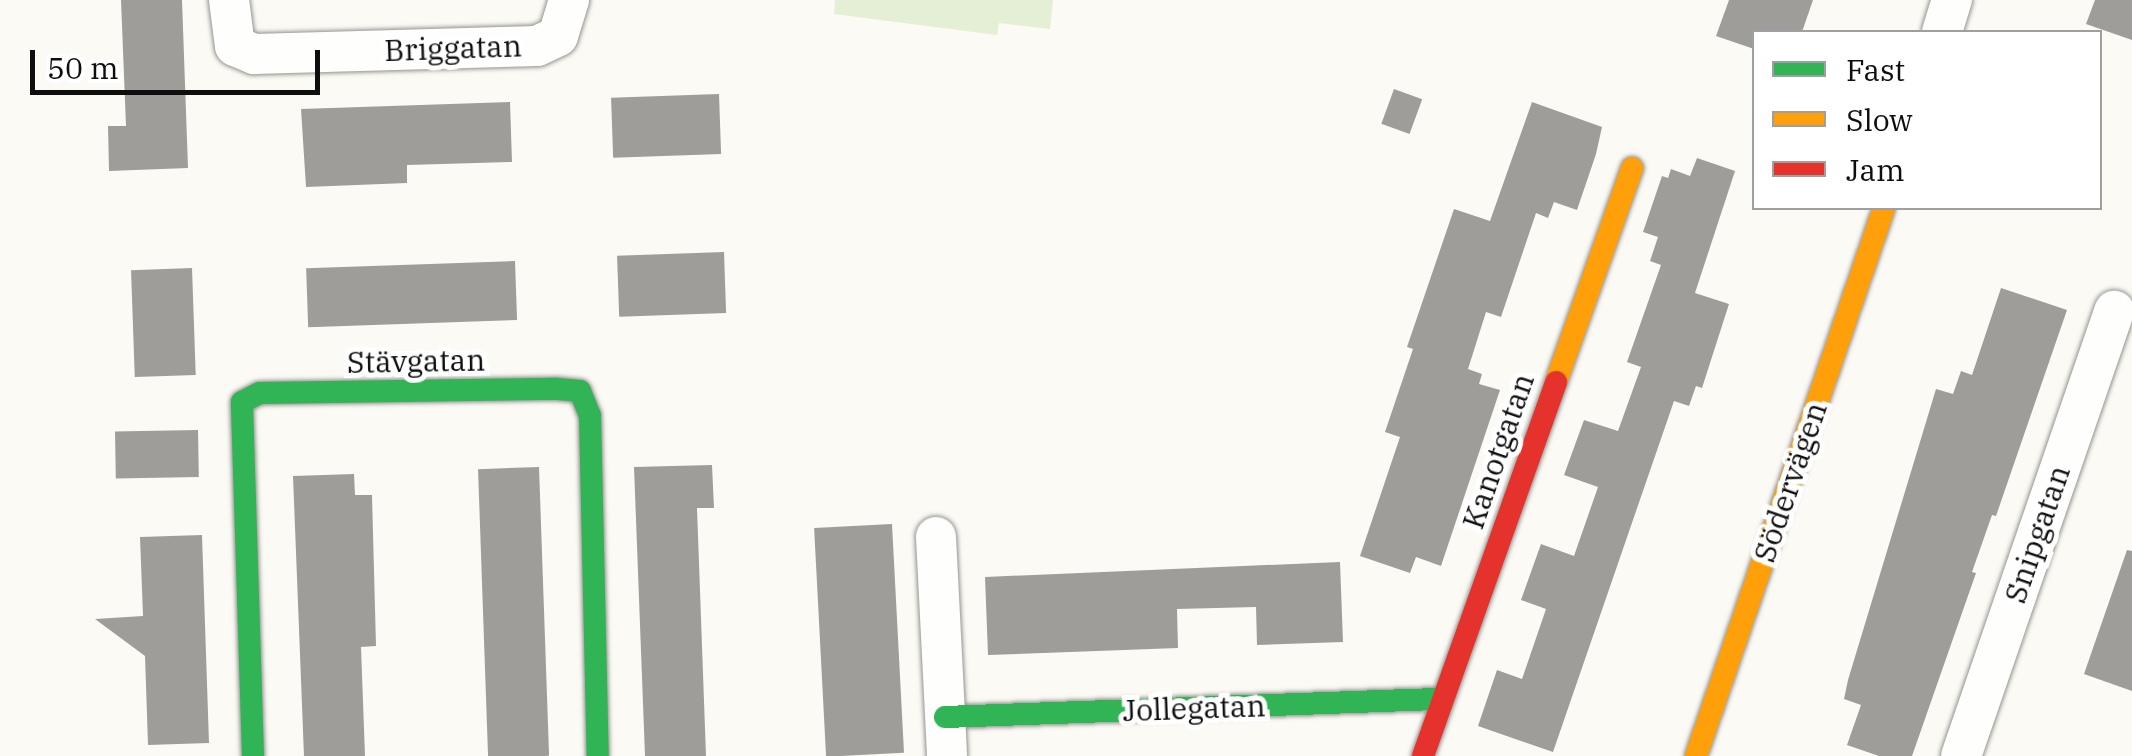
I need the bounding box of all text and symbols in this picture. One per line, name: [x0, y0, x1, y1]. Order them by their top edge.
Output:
street label: Briggatan: [384, 28, 522, 68]
scale bar: [35, 30, 325, 92]
legend: [1752, 30, 2102, 210]
text: 50 m: [47, 48, 119, 87]
text: Fast: [1846, 50, 1905, 89]
text: Slow: [1846, 100, 1913, 139]
text: Jam: [1846, 150, 1905, 189]
street label: Stävgatan: [347, 342, 485, 380]
street label: Kanotgatan: [1455, 369, 1541, 533]
street label: Södervägen: [1746, 397, 1834, 567]
street label: Snipgatan: [1997, 460, 2077, 608]
street label: Jollegatan: [1122, 688, 1266, 728]

